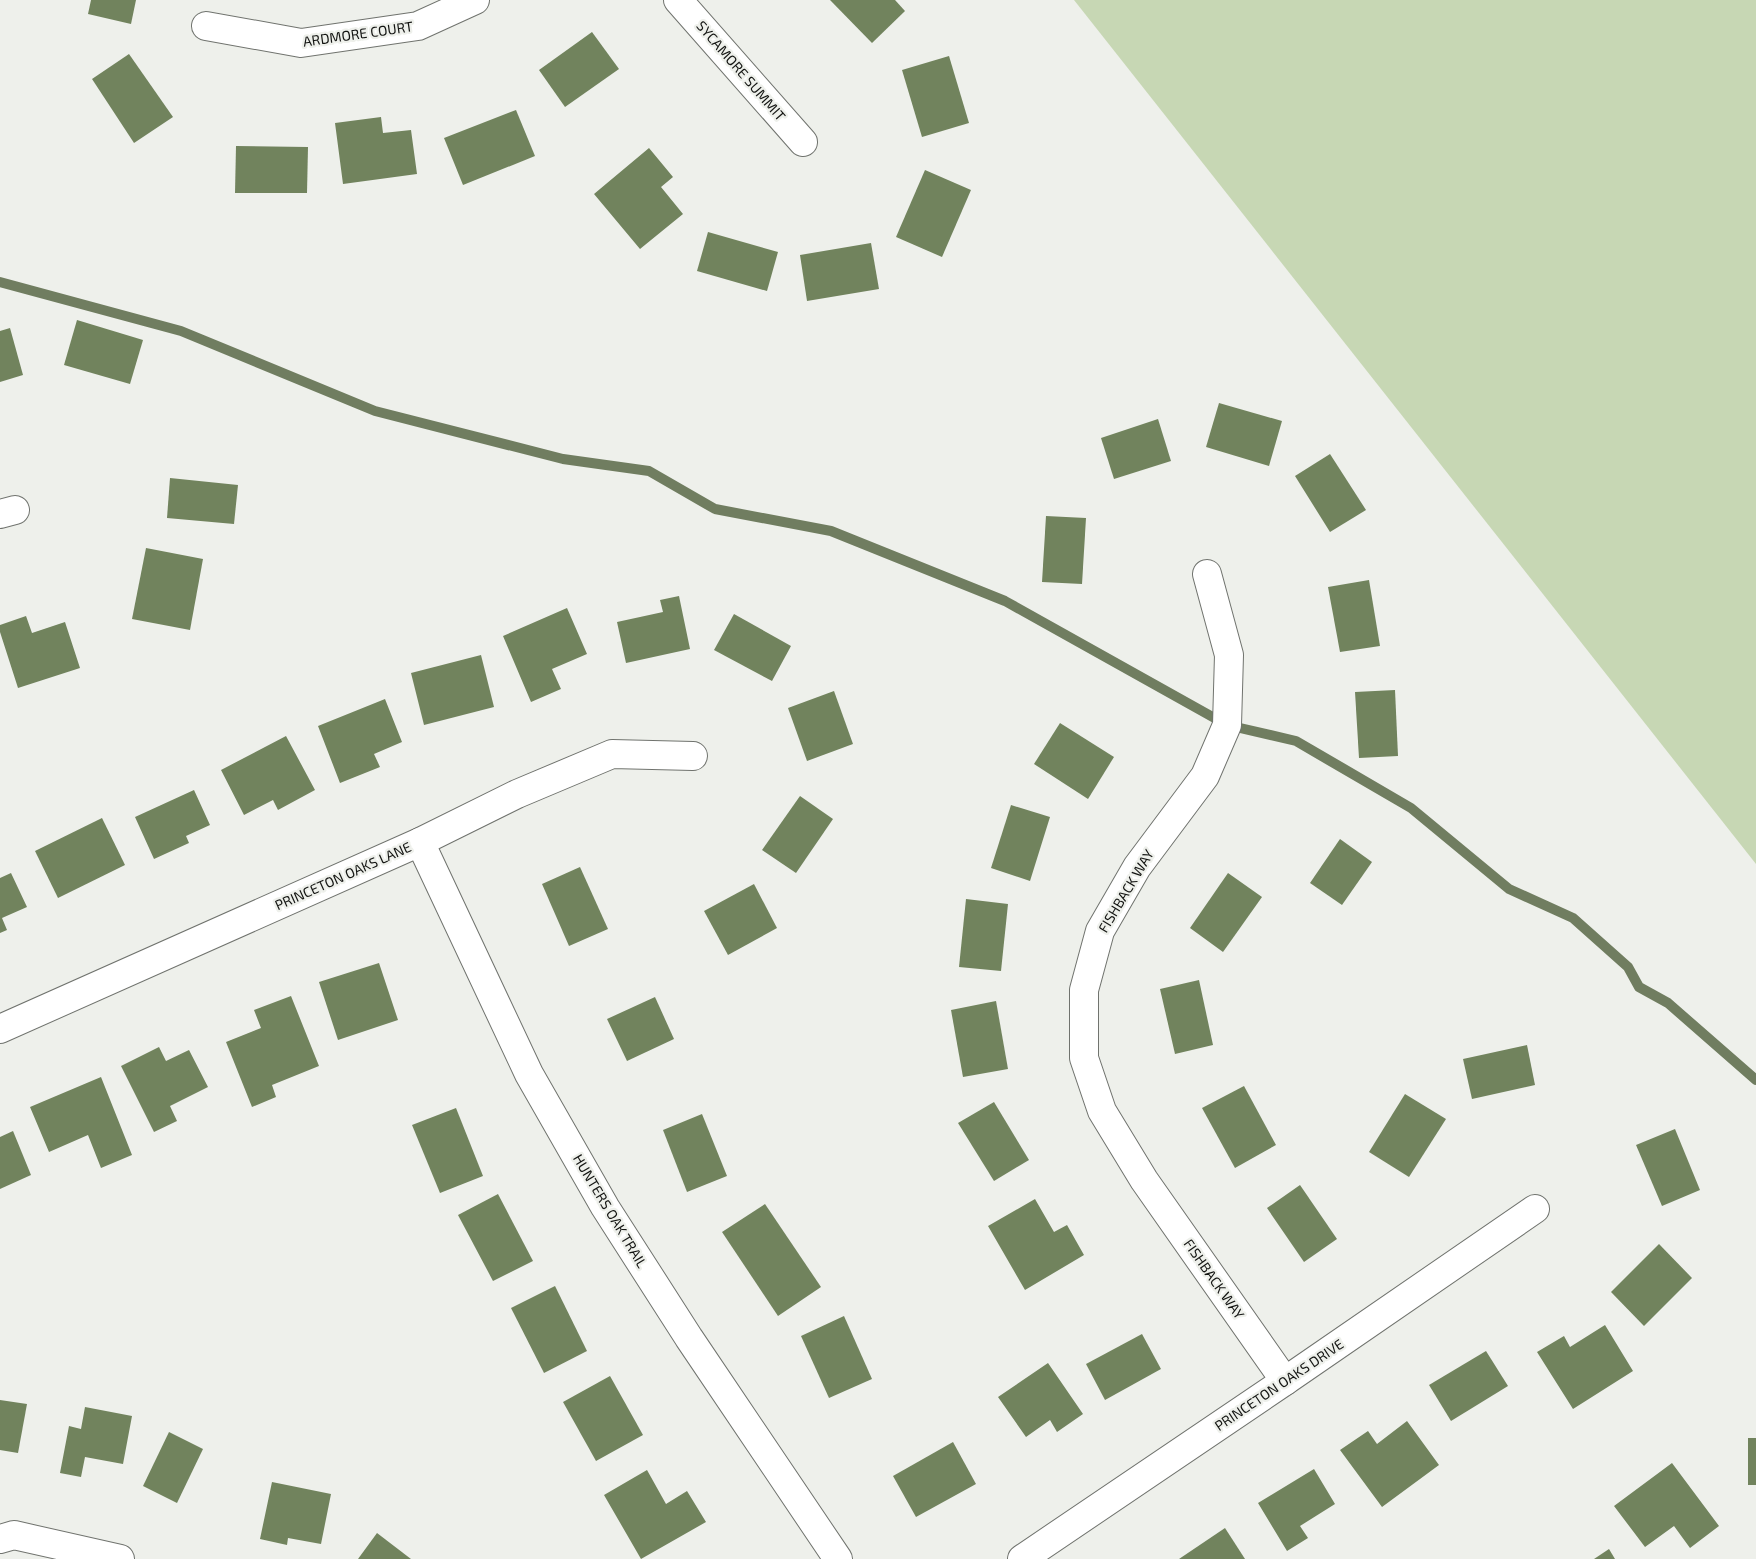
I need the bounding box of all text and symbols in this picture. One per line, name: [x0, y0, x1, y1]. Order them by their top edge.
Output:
street label: ARDMORE COURT: [302, 17, 414, 50]
street label: SYCAMORE SUMMIT: [693, 17, 789, 124]
street label: PRINCETON OAKS LANE: [272, 838, 414, 913]
street label: FISHBACK WAY: [1094, 846, 1157, 935]
street label: HUNTERS OAK TRAIL: [570, 1151, 651, 1271]
street label: FISHBACK WAY: [1181, 1235, 1248, 1322]
street label: PRINCETON OAKS DRIVE: [1211, 1335, 1347, 1434]

